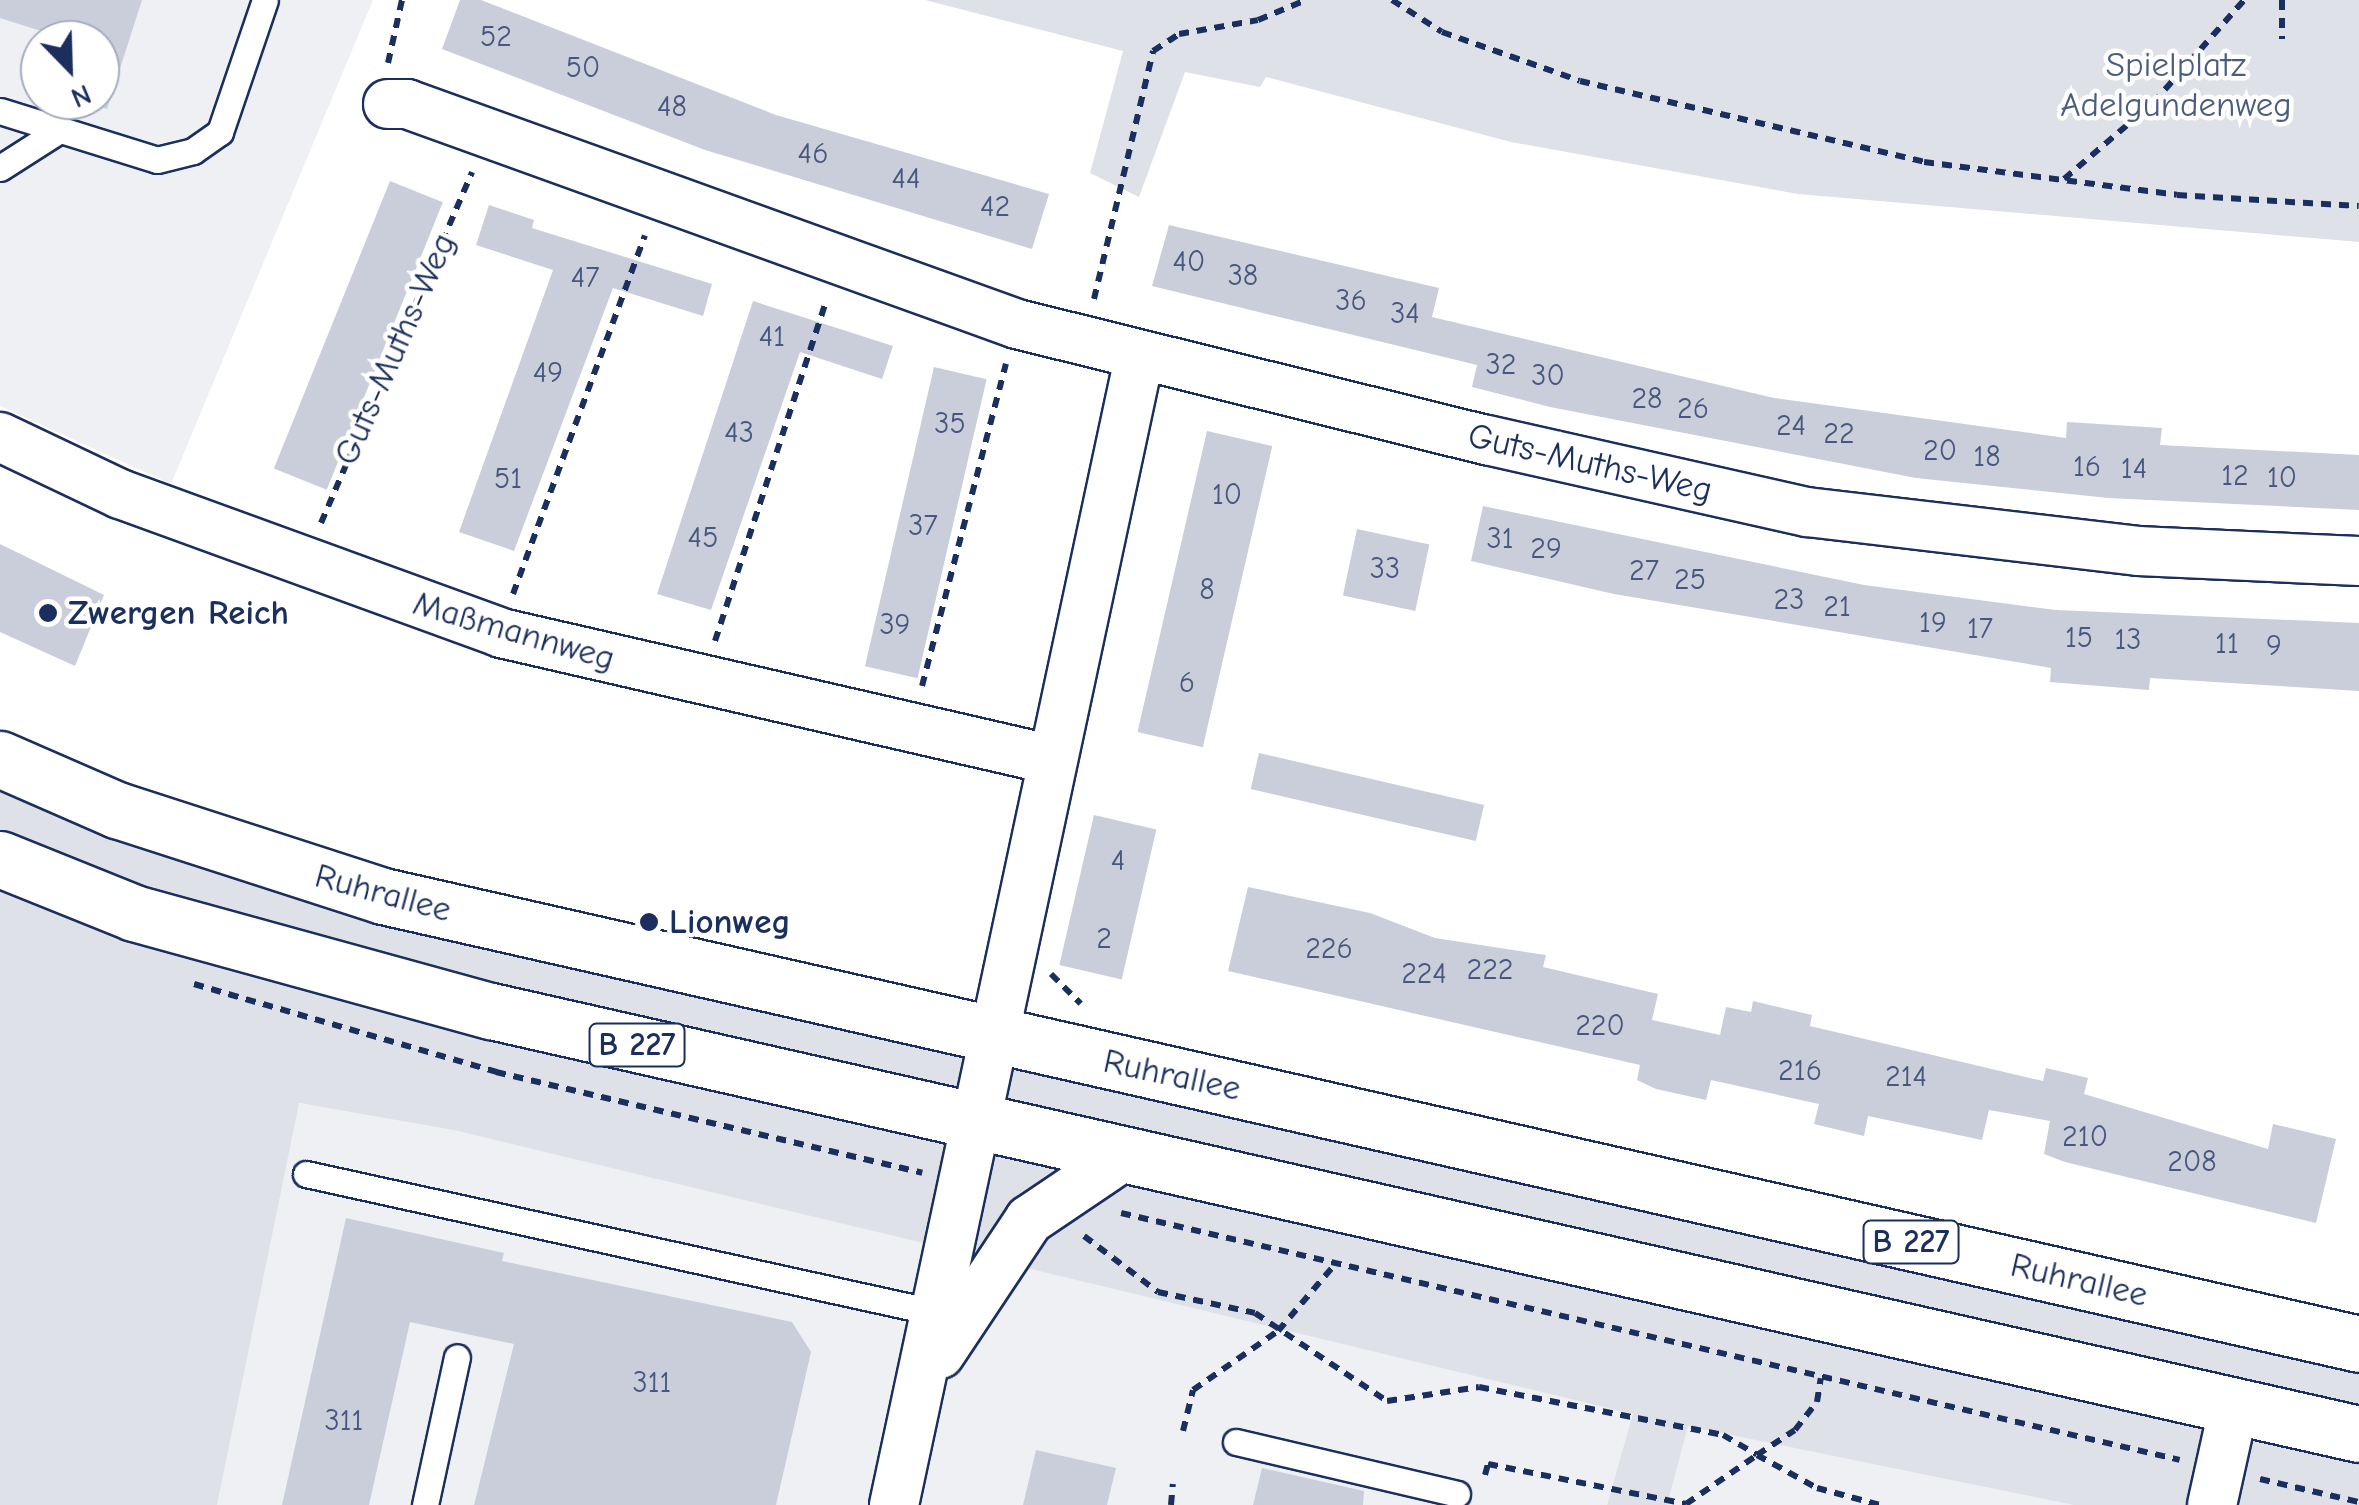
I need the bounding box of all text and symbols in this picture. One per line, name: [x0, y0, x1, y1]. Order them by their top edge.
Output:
house number: 52: [480, 19, 512, 55]
north arrow: [20, 20, 120, 120]
park label: Spielplatz Adelgundenweg: [2060, 44, 2292, 126]
house number: 50: [566, 50, 600, 86]
text: N: [66, 77, 96, 114]
house number: 48: [657, 89, 687, 125]
house number: 46: [798, 136, 828, 172]
house number: 44: [891, 161, 921, 197]
house number: 42: [980, 189, 1010, 225]
street label: Guts-Muths-Weg: [325, 227, 465, 471]
house number: 40: [1173, 244, 1205, 280]
house number: 38: [1228, 258, 1258, 294]
house number: 47: [571, 260, 599, 296]
house number: 36: [1335, 283, 1367, 319]
house number: 34: [1390, 296, 1420, 332]
house number: 41: [759, 319, 785, 355]
house number: 32: [1486, 347, 1516, 383]
house number: 49: [533, 355, 563, 391]
house number: 30: [1531, 358, 1565, 394]
house number: 28: [1631, 381, 1663, 417]
house number: 26: [1677, 391, 1709, 427]
house number: 35: [934, 406, 966, 442]
house number: 24: [1776, 408, 1806, 444]
house number: 43: [724, 415, 754, 451]
street label: Guts-Muths-Weg: [1464, 415, 1716, 511]
house number: 22: [1823, 416, 1855, 452]
house number: 20: [1923, 433, 1957, 469]
house number: 18: [1973, 439, 2001, 475]
house number: 16: [2073, 449, 2101, 485]
house number: 14: [2121, 451, 2147, 487]
house number: 12: [2221, 458, 2249, 494]
house number: 10: [2267, 460, 2297, 496]
house number: 51: [494, 461, 522, 497]
house number: 10: [1212, 477, 1242, 513]
house number: 37: [908, 508, 938, 544]
house number: 45: [688, 520, 718, 556]
house number: 31: [1486, 521, 1514, 557]
house number: 29: [1530, 531, 1562, 567]
house number: 33: [1370, 551, 1400, 587]
house number: 27: [1629, 553, 1659, 589]
house number: 25: [1674, 562, 1706, 598]
house number: 8: [1199, 572, 1215, 608]
street label: Maßmannweg: [408, 582, 620, 680]
house number: 23: [1774, 582, 1804, 618]
house number: 21: [1823, 589, 1851, 625]
place label: Zwergen Reich: [68, 592, 289, 634]
marker: Zwergen Reich: [37, 602, 59, 624]
house number: 19: [1919, 605, 1947, 641]
house number: 39: [879, 607, 911, 643]
house number: 17: [1967, 611, 1993, 647]
house number: 15: [2065, 620, 2093, 656]
house number: 13: [2114, 622, 2142, 658]
house number: 11: [2215, 626, 2239, 662]
house number: 9: [2266, 628, 2282, 664]
house number: 6: [1179, 665, 1195, 701]
house number: 4: [1111, 843, 1125, 879]
street label: Ruhrallee: [310, 855, 456, 931]
place label: Lionweg: [669, 901, 791, 943]
marker: Lionweg: [638, 911, 660, 933]
house number: 2: [1096, 921, 1112, 957]
house number: 226: [1305, 931, 1353, 967]
house number: 222: [1466, 952, 1514, 988]
house number: 224: [1401, 956, 1447, 992]
house number: 220: [1575, 1008, 1625, 1044]
road number: B 227: [587, 1018, 687, 1072]
street label: Ruhrallee: [1100, 1040, 1244, 1110]
house number: 216: [1778, 1053, 1822, 1089]
house number: 214: [1885, 1059, 1927, 1095]
house number: 210: [2062, 1119, 2108, 1155]
house number: 208: [2167, 1144, 2217, 1180]
road number: B 227: [1861, 1215, 1961, 1269]
street label: Ruhrallee: [2006, 1244, 2152, 1316]
house number: 311: [633, 1365, 671, 1401]
house number: 311: [325, 1403, 363, 1439]

